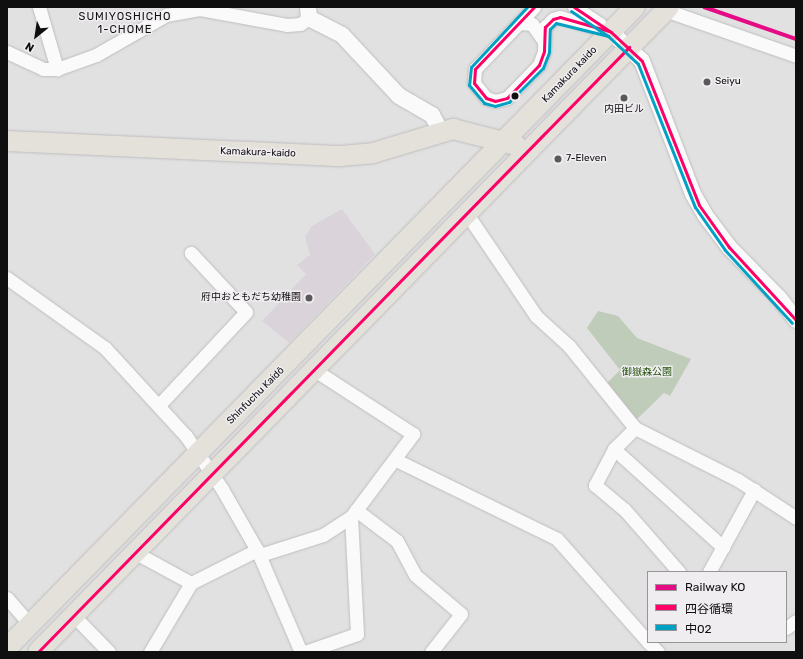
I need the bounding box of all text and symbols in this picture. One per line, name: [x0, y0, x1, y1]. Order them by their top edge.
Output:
district label: SUMIYOSHICHO 1-CHOME: [79, 11, 171, 37]
north arrow: [16, 16, 56, 56]
text: N: [23, 39, 36, 54]
street label: Kamakura kaido: [540, 44, 600, 106]
place label: Seiyu: [715, 76, 741, 88]
marker: Seiyu: [702, 77, 712, 87]
unlabelled marker: [510, 91, 520, 101]
marker: 内田ビル: [619, 93, 629, 103]
place label: 内田ビル: [604, 104, 644, 116]
street label: Kamakura-kaido: [220, 146, 296, 160]
place label: 7-Eleven: [566, 153, 606, 165]
marker: 7-Eleven: [553, 154, 563, 164]
place label: 府中おともだち幼稚園: [201, 292, 301, 304]
marker: 府中おともだち幼稚園: [304, 293, 314, 303]
street label: Shinfuchu Kaidō: [225, 365, 287, 427]
park label: 御嶽森公園: [622, 367, 672, 379]
legend: [647, 571, 787, 643]
text: Railway KO: [685, 580, 745, 594]
text: 四谷循環: [685, 602, 733, 616]
text: 中02: [685, 622, 712, 636]

